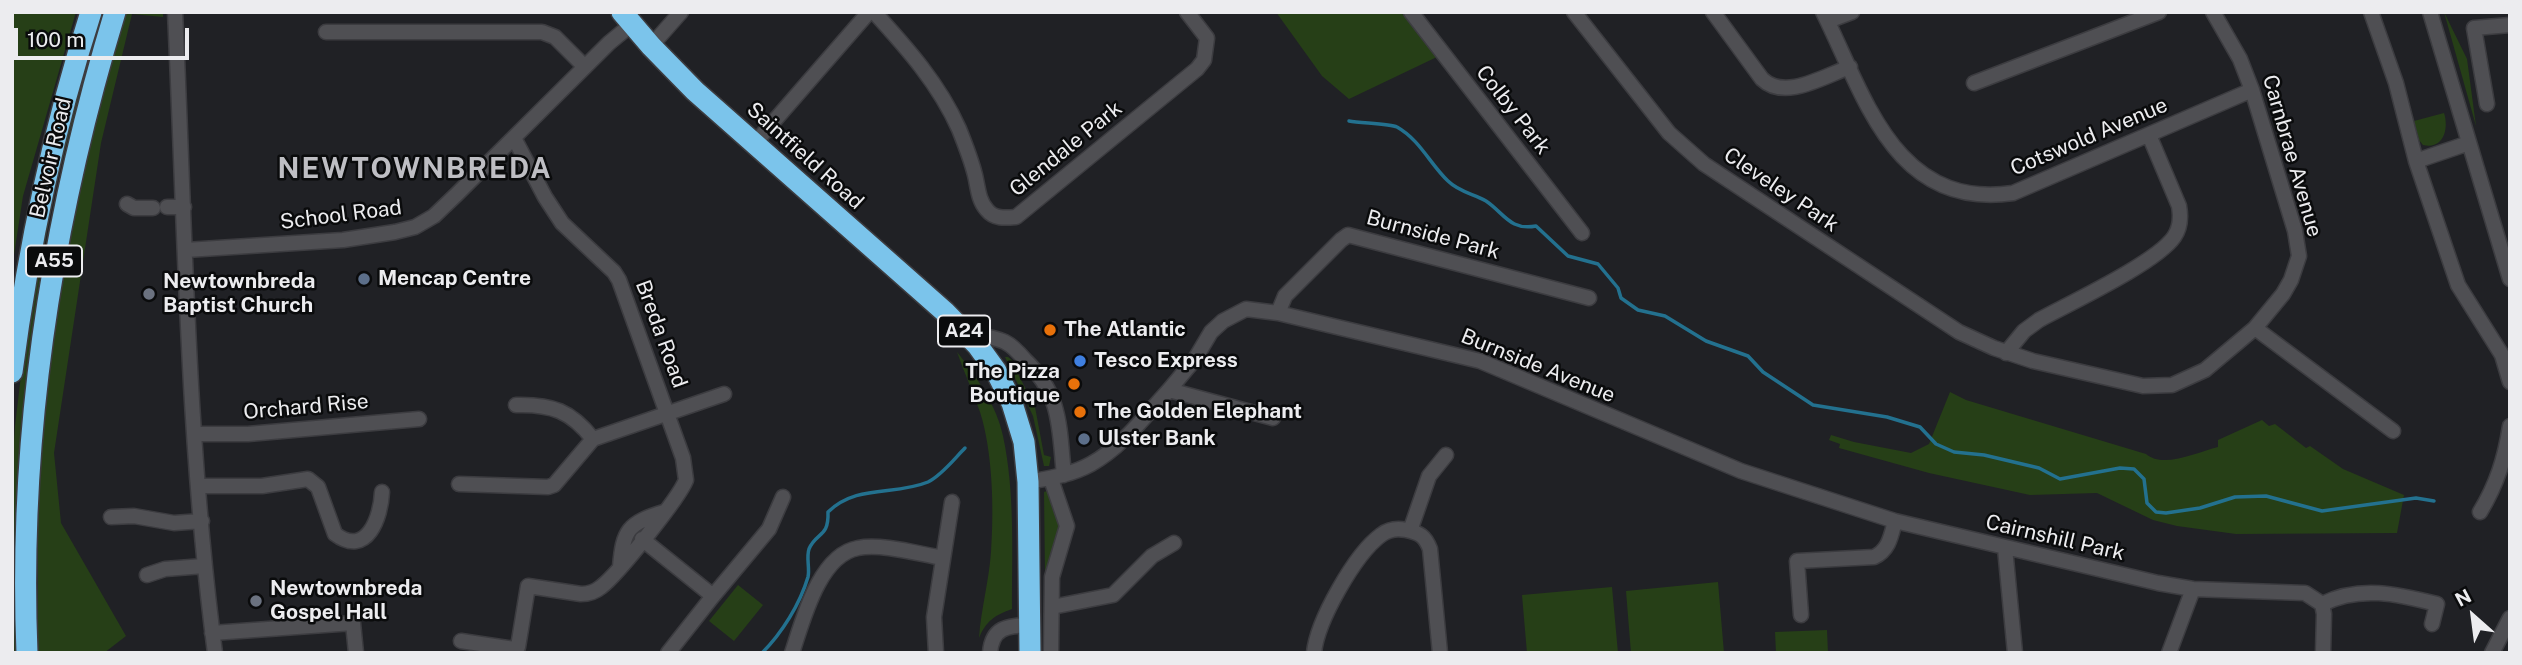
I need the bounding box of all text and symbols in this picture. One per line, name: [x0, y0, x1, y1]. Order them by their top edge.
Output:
scale bar: [18, 14, 192, 58]
text: 100 m: [27, 27, 84, 52]
street label: Colby Park: [1470, 60, 1556, 160]
street label: Carnbrae Avenue: [2257, 72, 2327, 240]
street label: Cotswold Avenue: [2007, 93, 2171, 181]
street label: Belvoir Road: [25, 95, 77, 221]
street label: Glendale Park: [1005, 96, 1127, 202]
street label: Saintfield Road: [741, 97, 869, 215]
street label: Cleveley Park: [1719, 142, 1843, 238]
district label: NEWTOWNBREDA: [279, 152, 551, 186]
street label: School Road: [279, 195, 403, 235]
street label: Burnside Park: [1364, 205, 1502, 265]
road number: A55: [26, 246, 82, 276]
place label: Mencap Centre: [378, 266, 531, 292]
place label: Newtownbreda Baptist Church: [163, 269, 315, 319]
marker: Mencap Centre: [356, 271, 372, 287]
street label: Breda Road: [630, 277, 692, 391]
marker: Newtownbreda Baptist Church: [141, 286, 157, 302]
road number: A24: [938, 316, 990, 346]
place label: The Atlantic: [1064, 317, 1186, 343]
marker: The Atlantic: [1042, 322, 1058, 338]
street label: Burnside Avenue: [1457, 324, 1619, 408]
place label: Tesco Express: [1094, 348, 1238, 374]
marker: Tesco Express: [1072, 353, 1088, 369]
place label: The Pizza Boutique: [965, 359, 1060, 409]
marker: The Pizza Boutique: [1066, 376, 1082, 392]
street label: Orchard Rise: [242, 389, 370, 425]
place label: The Golden Elephant: [1094, 399, 1302, 425]
marker: The Golden Elephant: [1072, 404, 1088, 420]
place label: Ulster Bank: [1098, 426, 1216, 452]
marker: Ulster Bank: [1076, 431, 1092, 447]
street label: Cairnshill Park: [1983, 510, 2127, 566]
place label: Newtownbreda Gospel Hall: [270, 576, 422, 626]
north arrow: [2438, 581, 2508, 651]
text: N: [2451, 584, 2475, 611]
marker: Newtownbreda Gospel Hall: [248, 593, 264, 609]

